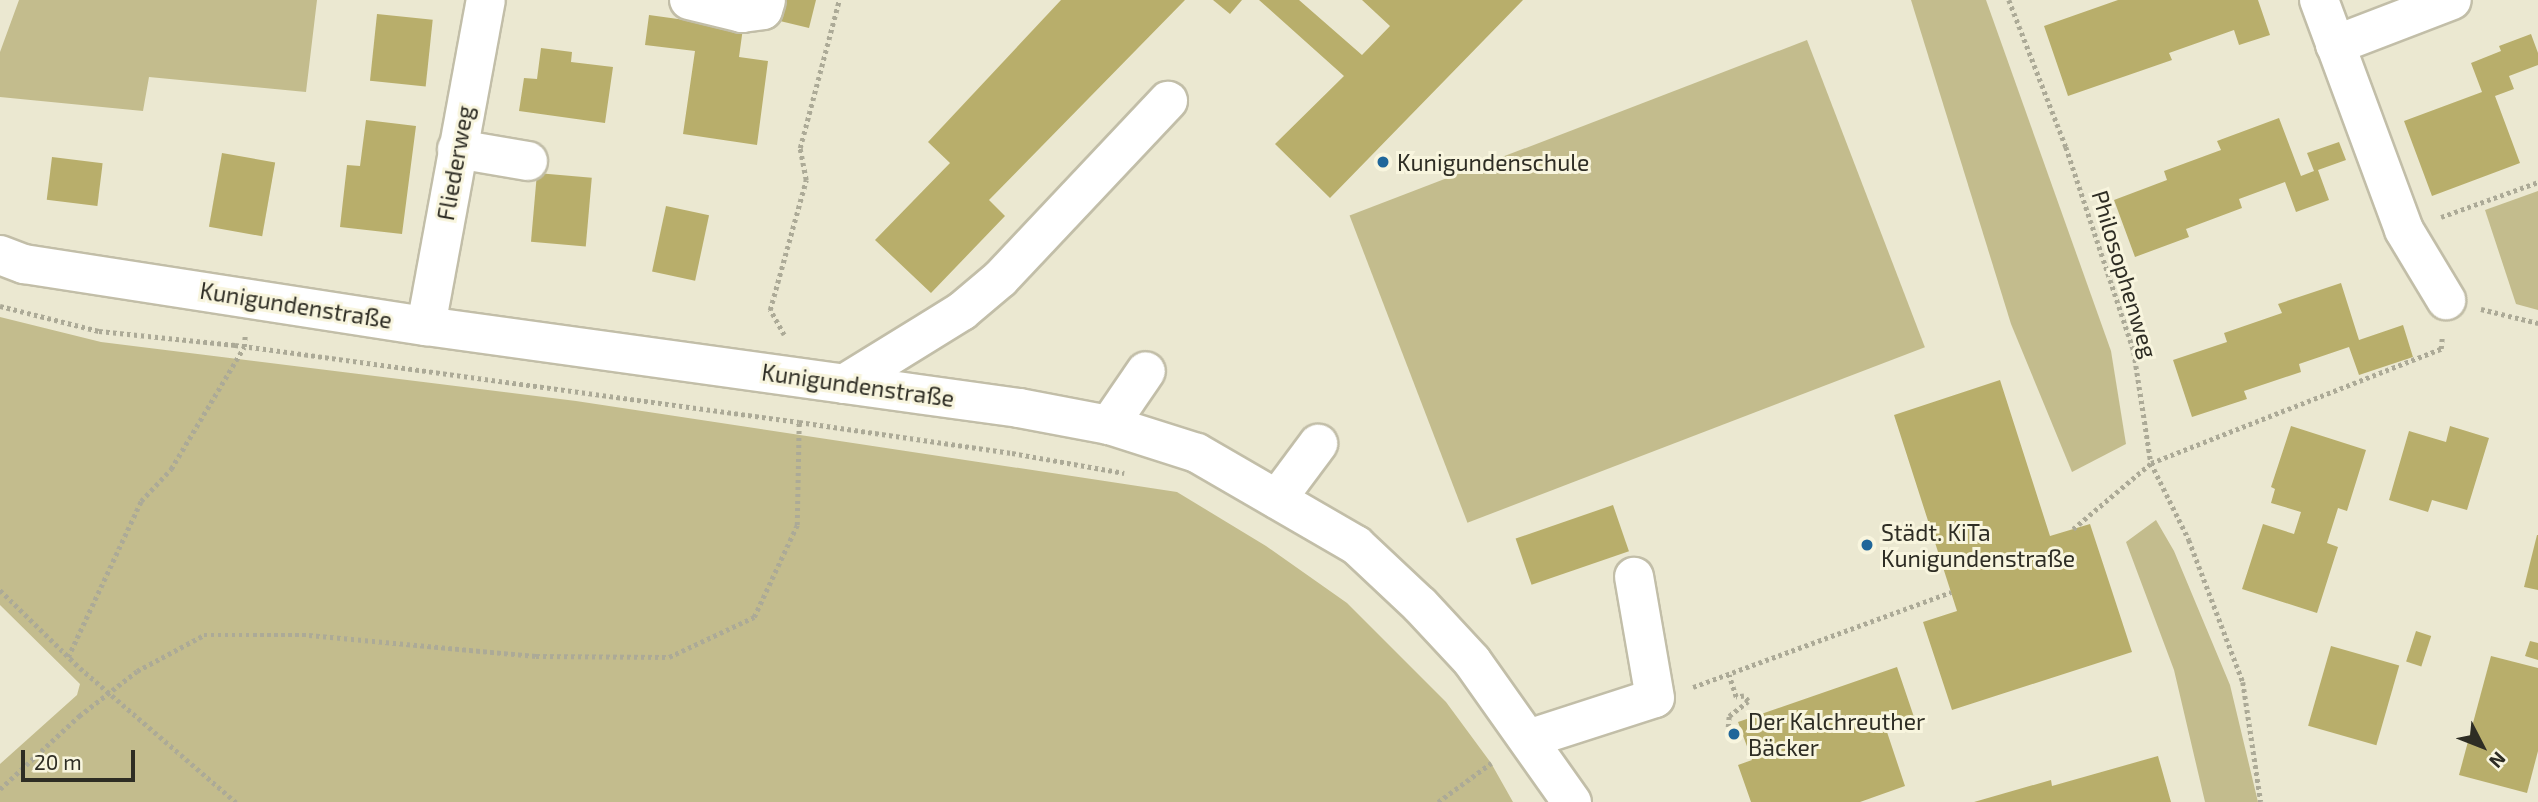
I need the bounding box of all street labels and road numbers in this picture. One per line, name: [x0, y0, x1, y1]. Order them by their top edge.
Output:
street label: Fliederweg: [431, 103, 479, 223]
street label: Philosophenweg: [2086, 187, 2164, 361]
street label: Kunigundenstraße: [198, 276, 394, 334]
street label: Kunigundenstraße: [760, 358, 956, 412]

